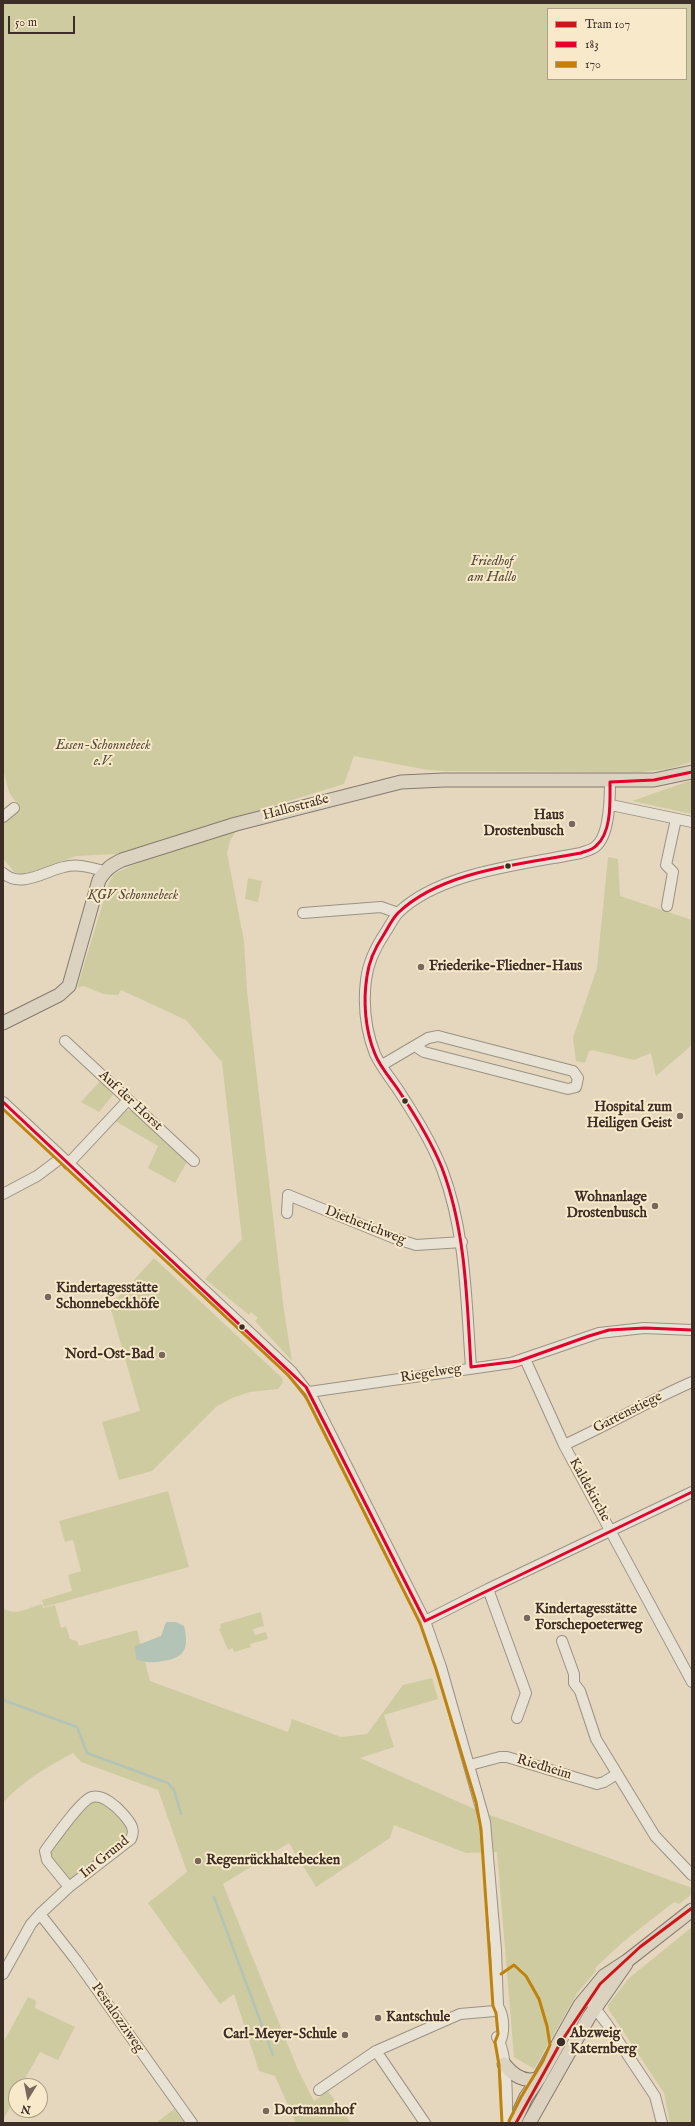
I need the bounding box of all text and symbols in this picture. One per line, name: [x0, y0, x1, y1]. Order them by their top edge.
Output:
scale bar: [10, 8, 77, 34]
legend: [547, 8, 687, 80]
text: 50 m: [15, 15, 37, 30]
text: Tram 107: [585, 17, 630, 32]
text: 183: [585, 37, 599, 52]
text: 170: [585, 57, 601, 72]
park label: Friedhof am Hallo: [468, 554, 516, 586]
park label: Essen-Schonnebeck e.V.: [56, 738, 150, 770]
street label: Hallostraße: [261, 791, 331, 825]
place label: Haus Drostenbusch: [483, 808, 564, 840]
marker: Haus Drostenbusch: [567, 819, 577, 829]
unlabelled marker: [503, 861, 513, 871]
park label: KGV Schonnebeck: [88, 888, 178, 904]
place label: Friederike-Fliedner-Haus: [429, 959, 582, 975]
marker: Friederike-Fliedner-Haus: [416, 962, 426, 972]
street label: Auf der Horst: [95, 1067, 165, 1135]
unlabelled marker: [400, 1096, 410, 1106]
place label: Hospital zum Heiligen Geist: [587, 1100, 672, 1132]
marker: Hospital zum Heiligen Geist: [675, 1111, 685, 1121]
place label: Wohnanlage Drostenbusch: [566, 1190, 647, 1222]
marker: Wohnanlage Drostenbusch: [650, 1201, 660, 1211]
street label: Dietherichweg: [322, 1203, 408, 1249]
place label: Kindertagesstätte Schonnebeckhöfe: [56, 1281, 159, 1314]
marker: Kindertagesstätte Schonnebeckhöfe: [43, 1292, 53, 1302]
unlabelled marker: [237, 1322, 247, 1332]
place label: Nord-Ost-Bad: [65, 1347, 154, 1363]
marker: Nord-Ost-Bad: [157, 1350, 167, 1360]
street label: Riegelweg: [399, 1361, 463, 1387]
street label: Gartenstiege: [591, 1389, 665, 1437]
street label: Kaldekirche: [565, 1455, 613, 1525]
place label: Kindertagesstätte Forschepoeterweg: [535, 1602, 642, 1634]
marker: Kindertagesstätte Forschepoeterweg: [522, 1613, 532, 1623]
street label: Riedheim: [515, 1752, 573, 1784]
street label: Im Grund: [77, 1833, 133, 1883]
place label: Regenrückhaltebecken: [206, 1853, 340, 1869]
marker: Regenrückhaltebecken: [193, 1856, 203, 1866]
street label: Pestalozziweg: [87, 1980, 147, 2056]
place label: Kantschule: [386, 2010, 450, 2026]
marker: Kantschule: [373, 2013, 383, 2023]
place label: Abzweig Katernberg: [570, 2026, 637, 2058]
place label: Carl-Meyer-Schule: [223, 2027, 337, 2043]
marker: Carl-Meyer-Schule: [340, 2030, 350, 2040]
marker: Abzweig Katernberg: [555, 2036, 567, 2048]
north arrow: [8, 2078, 48, 2118]
text: N: [20, 2101, 32, 2117]
place label: Dortmannhof: [274, 2103, 354, 2119]
marker: Dortmannhof: [261, 2106, 271, 2116]

